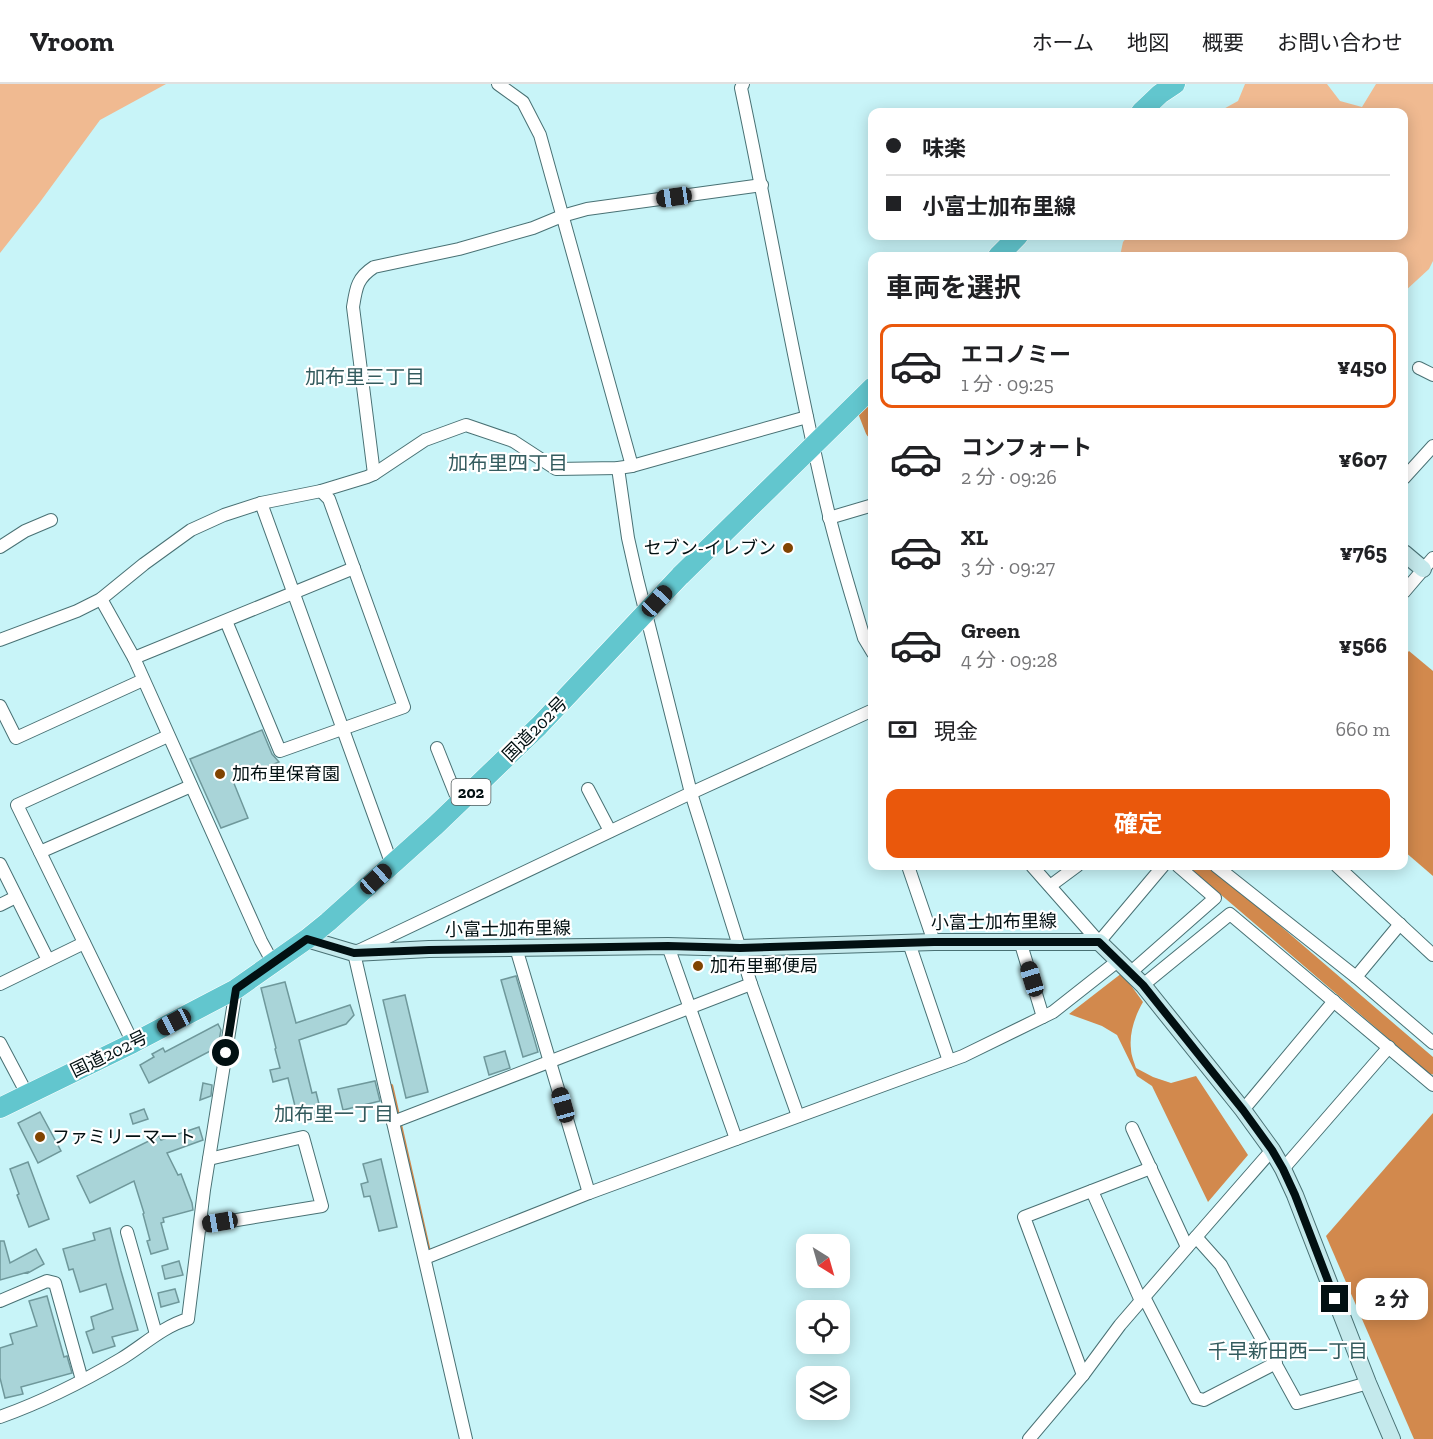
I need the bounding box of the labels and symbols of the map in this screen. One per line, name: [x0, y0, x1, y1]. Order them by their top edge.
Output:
car: [655, 186, 693, 208]
district label: 加布里三丁目: [305, 365, 425, 389]
district label: 加布里四丁目: [448, 451, 568, 475]
place label: セブン-イレブン: [644, 537, 776, 559]
marker: セブン-イレブン: [781, 541, 795, 555]
car: [638, 582, 676, 620]
street label: 国道202号: [498, 692, 572, 766]
place label: 加布里保育園: [232, 763, 340, 785]
marker: 加布里保育園: [213, 767, 227, 781]
road number: 202: [452, 779, 490, 805]
car: [357, 860, 395, 898]
street label: 小富士加布里線: [931, 910, 1057, 934]
street label: 小富士加布里線: [445, 917, 571, 941]
place label: 加布里郵便局: [710, 955, 818, 977]
marker: 加布里郵便局: [691, 959, 705, 973]
car: [1018, 959, 1046, 999]
car: [154, 1006, 194, 1038]
street label: 国道202号: [67, 1026, 151, 1082]
route start: [212, 1039, 239, 1066]
car: [549, 1085, 577, 1125]
district label: 加布里一丁目: [274, 1102, 394, 1126]
place label: ファミリーマート: [52, 1126, 196, 1148]
marker: ファミリーマート: [33, 1130, 47, 1144]
car: [201, 1210, 239, 1234]
north arrow: [796, 1234, 850, 1288]
callout: 2 分: [1356, 1278, 1428, 1320]
route end: [1321, 1285, 1348, 1312]
district label: 千早新田西一丁目: [1208, 1339, 1368, 1363]

